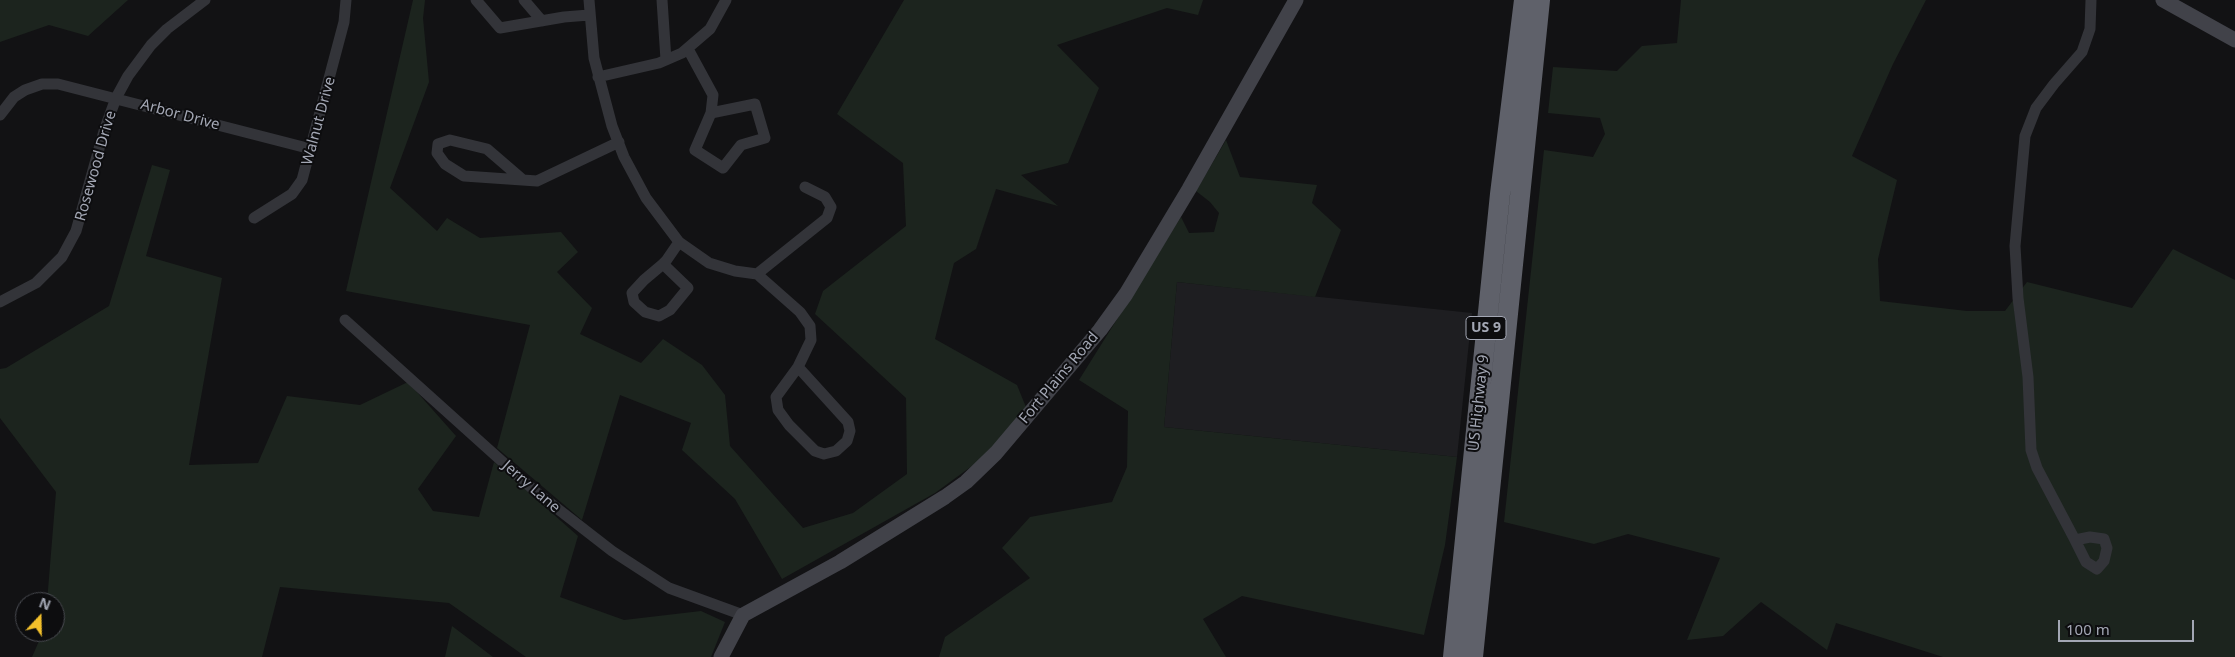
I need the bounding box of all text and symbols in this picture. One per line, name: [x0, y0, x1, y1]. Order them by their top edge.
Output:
street label: Walnut Drive: [299, 75, 339, 167]
street label: Arbor Drive: [138, 96, 222, 134]
street label: Rosewood Drive: [72, 109, 120, 223]
road number: US 9: [1466, 316, 1506, 339]
street label: Fort Plains Road: [1015, 329, 1103, 427]
street label: US Highway 9: [1465, 354, 1493, 452]
street label: Jerry Lane: [498, 457, 564, 517]
north arrow: [15, 592, 65, 642]
text: N: [36, 593, 54, 614]
scale bar: [2060, 610, 2196, 642]
text: 100 m: [2066, 619, 2110, 639]

